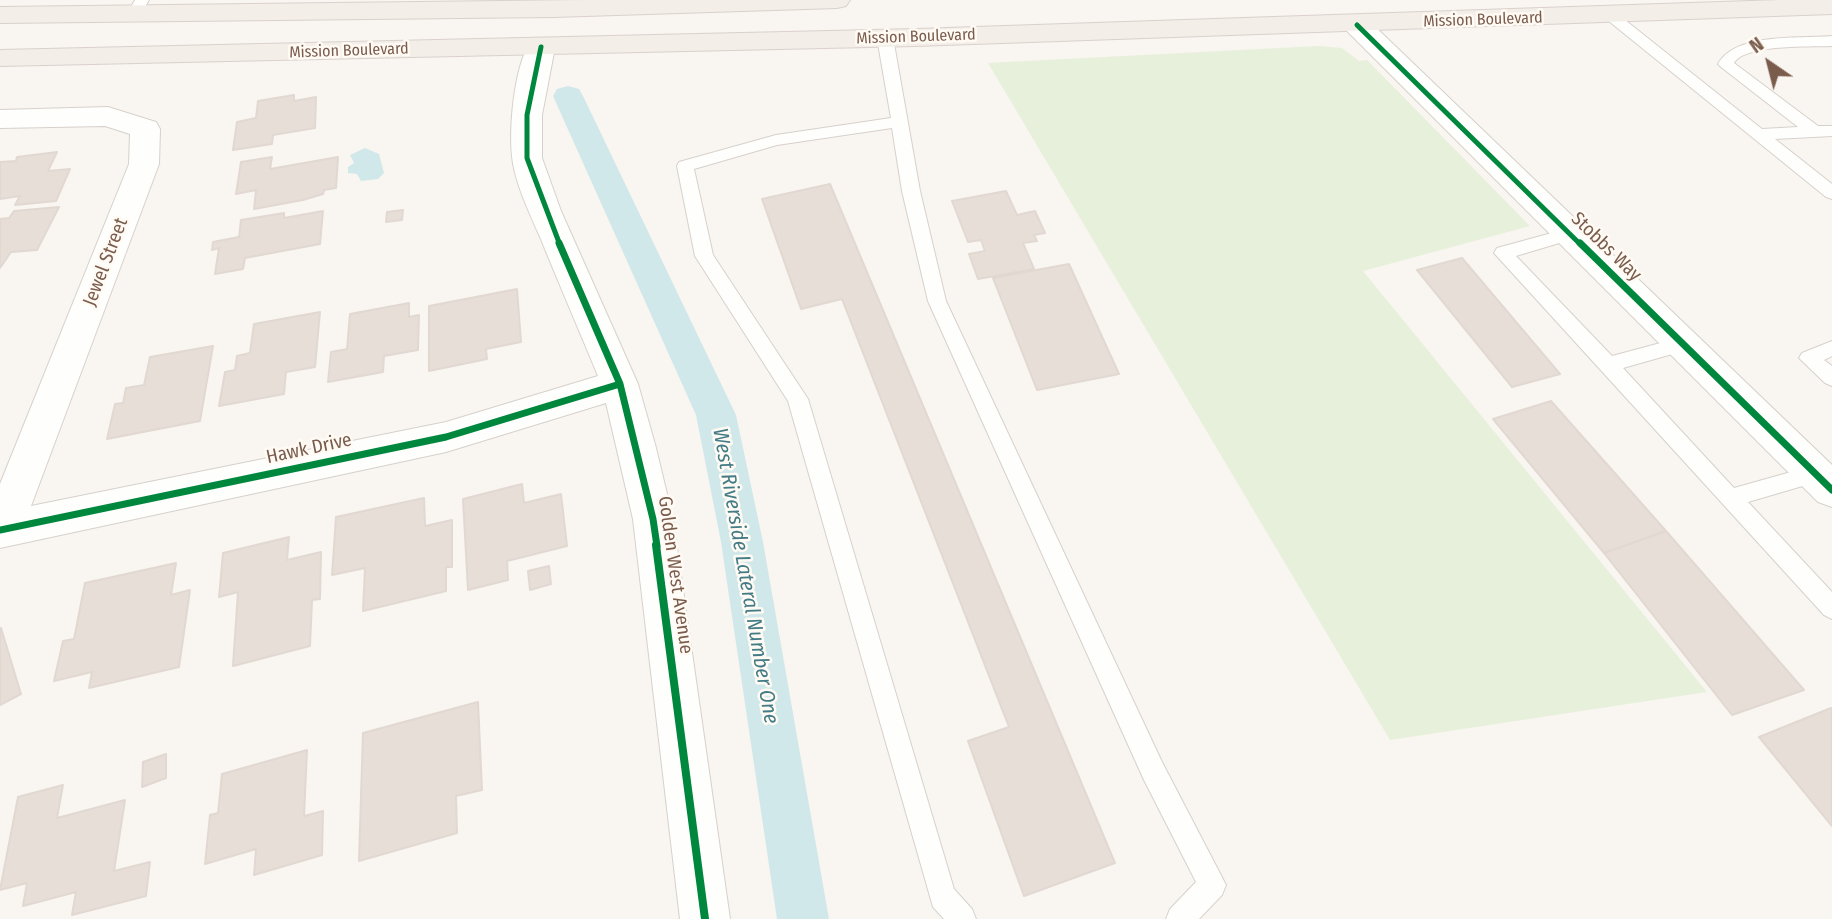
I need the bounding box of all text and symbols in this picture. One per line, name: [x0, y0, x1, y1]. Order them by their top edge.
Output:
street label: Mission Boulevard: [1423, 8, 1543, 32]
street label: Mission Boulevard: [856, 25, 976, 49]
north arrow: [1734, 28, 1804, 98]
text: N: [1745, 33, 1768, 58]
street label: Mission Boulevard: [289, 39, 409, 63]
street label: Stobbs Way: [1566, 208, 1646, 286]
street label: Jewel Street: [79, 215, 133, 309]
water label: West Riverside Lateral Number One: [707, 426, 783, 726]
street label: Hawk Drive: [264, 429, 354, 469]
street label: Golden West Avenue: [653, 495, 697, 655]

